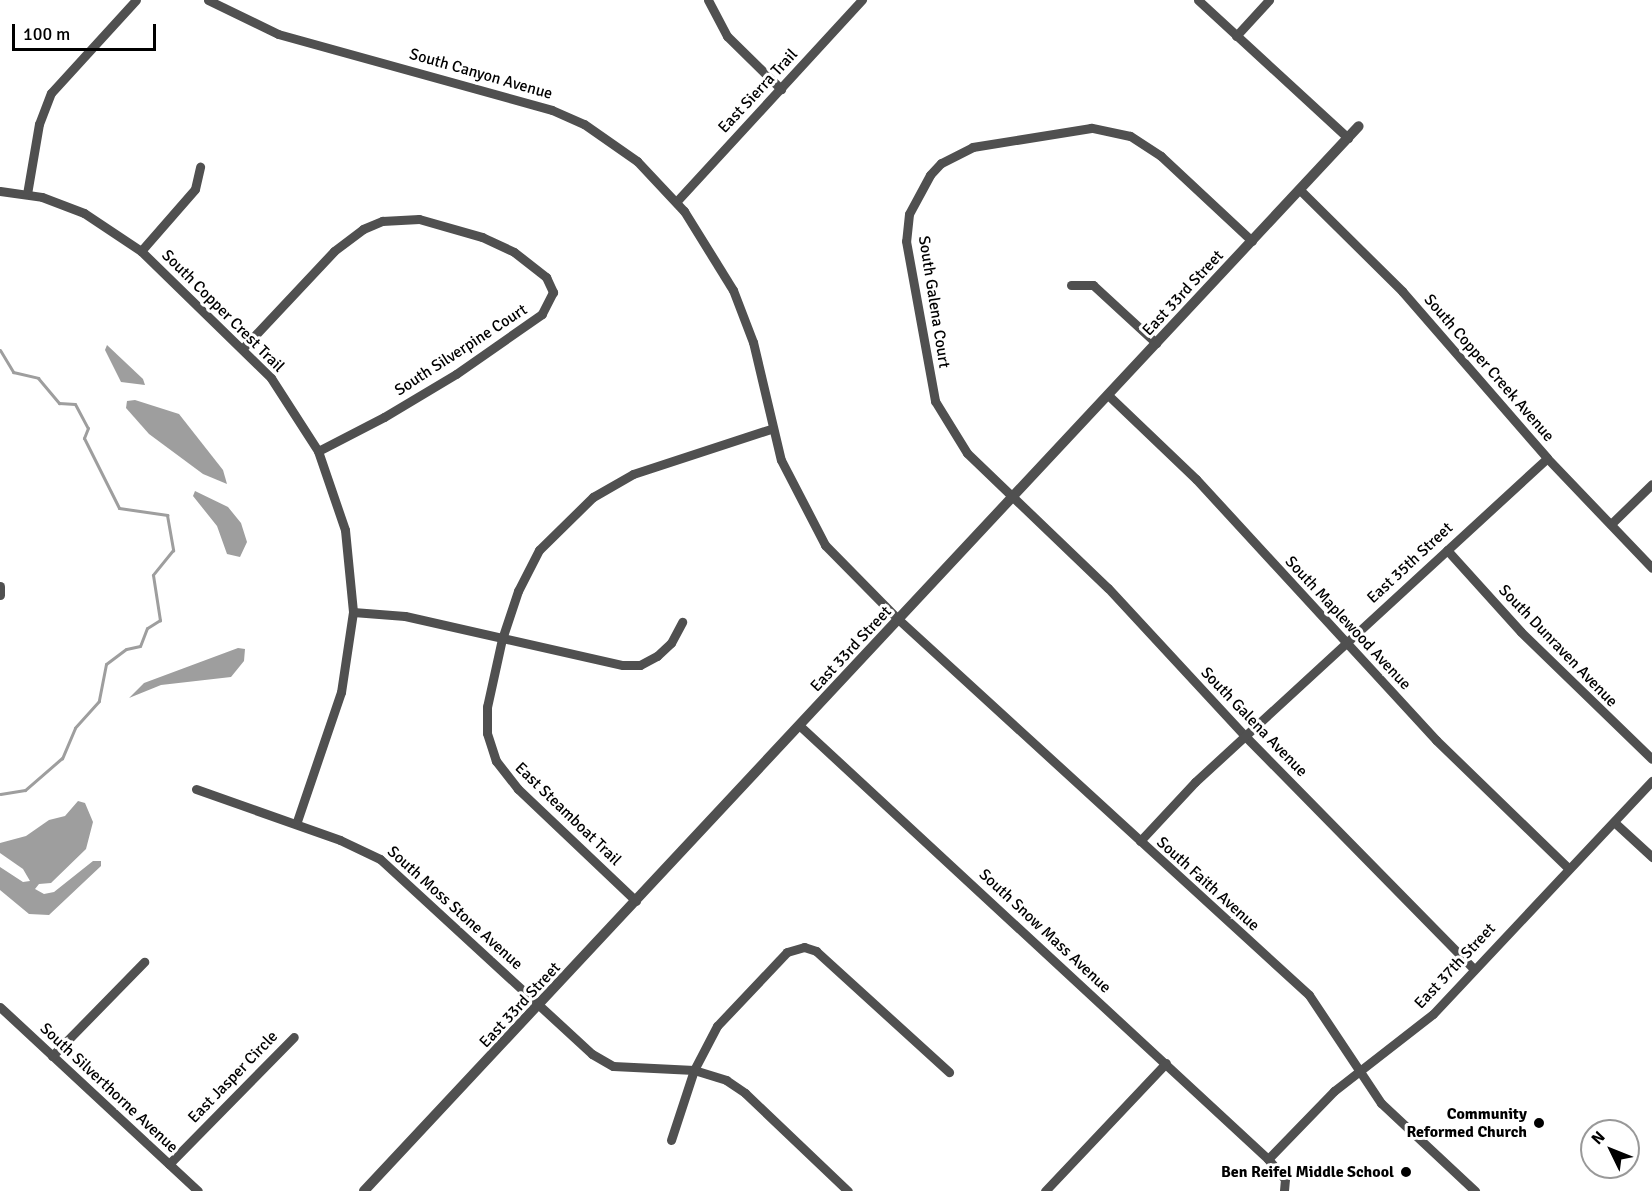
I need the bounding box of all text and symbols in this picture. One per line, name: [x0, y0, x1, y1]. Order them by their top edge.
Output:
scale bar: [15, 12, 159, 50]
text: 100 m: [23, 23, 70, 45]
street label: South Canyon Avenue: [407, 44, 555, 104]
street label: East Sierra Trail: [714, 45, 802, 137]
street label: South Galena Court: [914, 235, 954, 369]
street label: South Copper Crest Trail: [158, 246, 288, 376]
street label: East 33rd Street: [1139, 246, 1227, 340]
street label: South Copper Creek Avenue: [1420, 290, 1558, 446]
street label: South Silverpine Court: [391, 300, 531, 400]
street label: East 35th Street: [1363, 518, 1457, 608]
street label: South Maplewood Avenue: [1281, 552, 1415, 694]
street label: South Dunraven Avenue: [1495, 581, 1621, 711]
street label: East 33rd Street: [807, 602, 895, 696]
street label: South Galena Avenue: [1197, 663, 1311, 781]
street label: East Steamboat Trail: [511, 758, 625, 870]
street label: South Faith Avenue: [1153, 833, 1263, 935]
street label: South Moss Stone Avenue: [383, 842, 527, 974]
street label: South Snow Mass Avenue: [975, 865, 1115, 997]
street label: East 37th Street: [1410, 919, 1500, 1013]
street label: East 33rd Street: [476, 958, 564, 1052]
street label: South Silverthorne Avenue: [36, 1019, 182, 1157]
street label: East Jasper Circle: [184, 1027, 282, 1127]
place label: Community Reformed Church: [1406, 1104, 1527, 1142]
marker: Community Reformed Church: [1532, 1116, 1546, 1130]
north arrow: [1580, 1119, 1640, 1179]
text: N: [1587, 1127, 1609, 1149]
place label: Ben Reifel Middle School: [1221, 1162, 1394, 1182]
marker: Ben Reifel Middle School: [1399, 1165, 1413, 1179]

